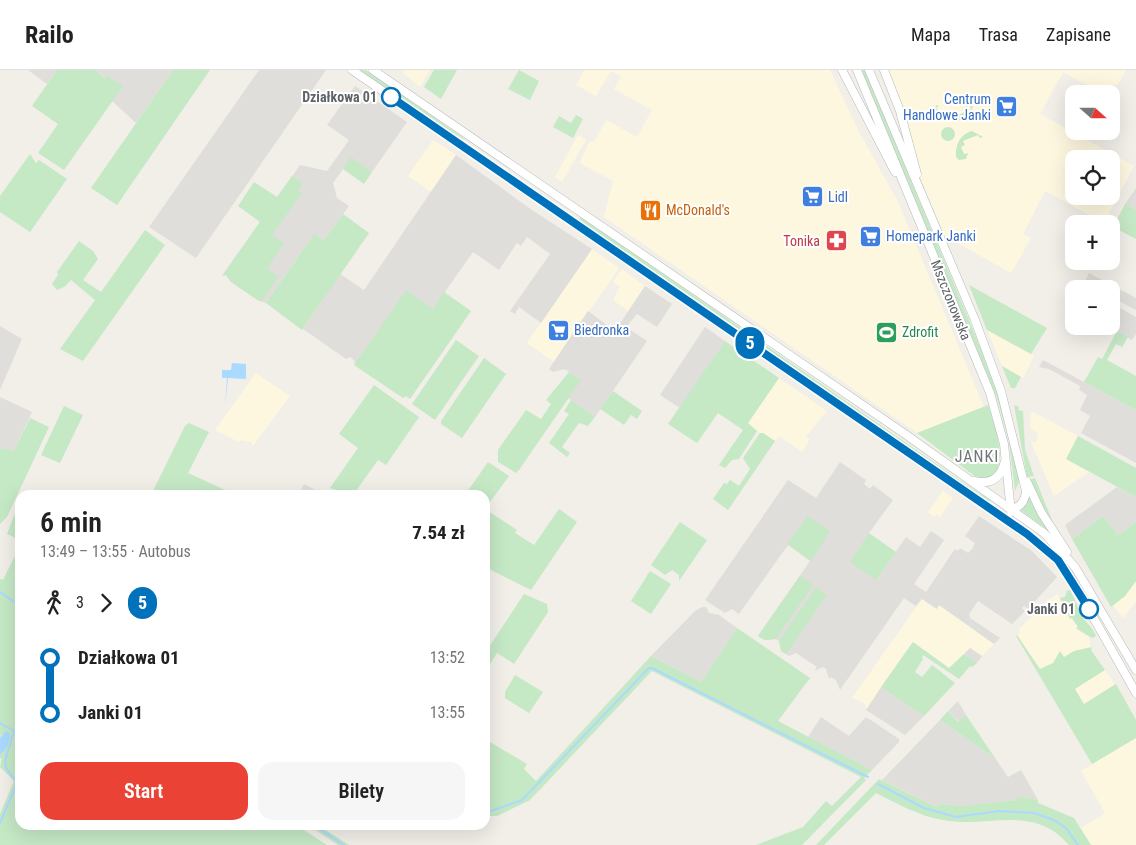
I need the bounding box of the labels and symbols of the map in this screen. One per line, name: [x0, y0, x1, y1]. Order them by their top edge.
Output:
north arrow: [1065, 85, 1120, 140]
marker: Działkowa 01: [381, 87, 401, 107]
place label: Działkowa 01: [302, 89, 377, 105]
place label: Centrum Handlowe Janki: [903, 91, 991, 123]
supermarket icon: Centrum Handlowe Janki: [995, 95, 1019, 119]
supermarket icon: Lidl: [800, 185, 824, 209]
place label: Lidl: [828, 189, 848, 205]
restaurant icon: McDonald's: [638, 198, 662, 222]
place label: McDonald's: [666, 202, 730, 218]
supermarket icon: Homepark Janki: [858, 224, 882, 248]
place label: Homepark Janki: [886, 228, 976, 244]
pharmacy icon: Tonika: [824, 229, 848, 253]
place label: Tonika: [783, 233, 820, 249]
street label: Mszczonowska: [928, 258, 974, 342]
supermarket icon: Biedronka: [546, 318, 570, 342]
sports icon: Zdrofit: [874, 320, 898, 344]
place label: Biedronka: [574, 322, 629, 338]
place label: Zdrofit: [902, 324, 938, 340]
line badge: 5: [734, 327, 766, 359]
district label: JANKI: [955, 447, 999, 466]
marker: Janki 01: [1079, 599, 1099, 619]
place label: Janki 01: [1027, 601, 1075, 617]

